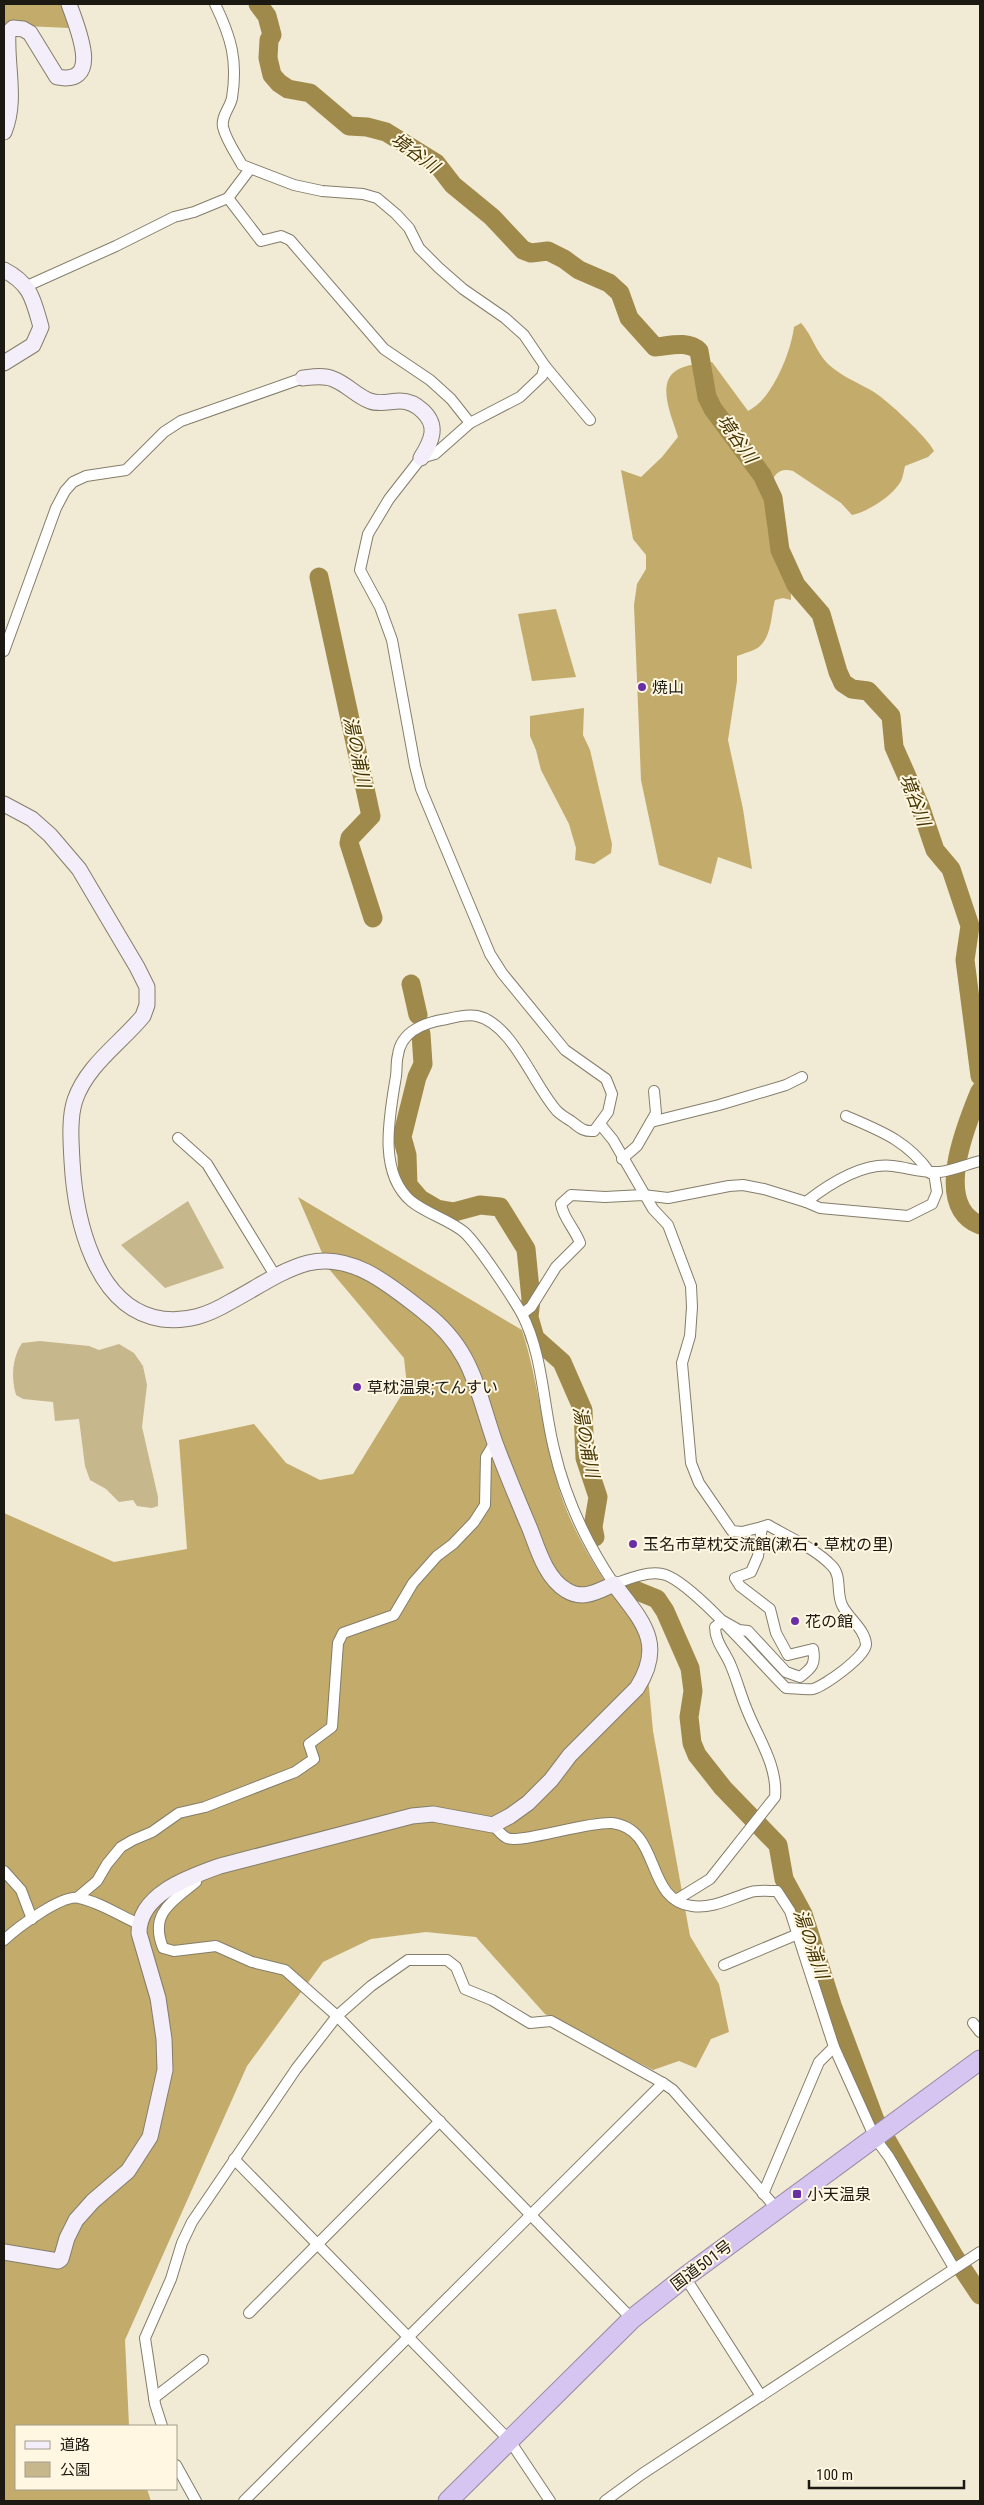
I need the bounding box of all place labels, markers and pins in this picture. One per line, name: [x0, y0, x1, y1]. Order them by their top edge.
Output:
place label: 焼山: [652, 678, 684, 697]
marker: 焼山: [636, 681, 648, 693]
place label: 草枕温泉;てんすい: [367, 1378, 498, 1397]
marker: 草枕温泉;てんすい: [351, 1381, 363, 1393]
place label: 玉名市草枕交流館(漱石・草枕の里): [643, 1535, 893, 1554]
marker: 玉名市草枕交流館(漱石・草枕の里): [627, 1538, 639, 1550]
place label: 花の館: [805, 1612, 853, 1631]
marker: 花の館: [789, 1615, 801, 1627]
place label: 小天温泉: [807, 2185, 871, 2204]
marker: 小天温泉: [791, 2188, 803, 2200]

